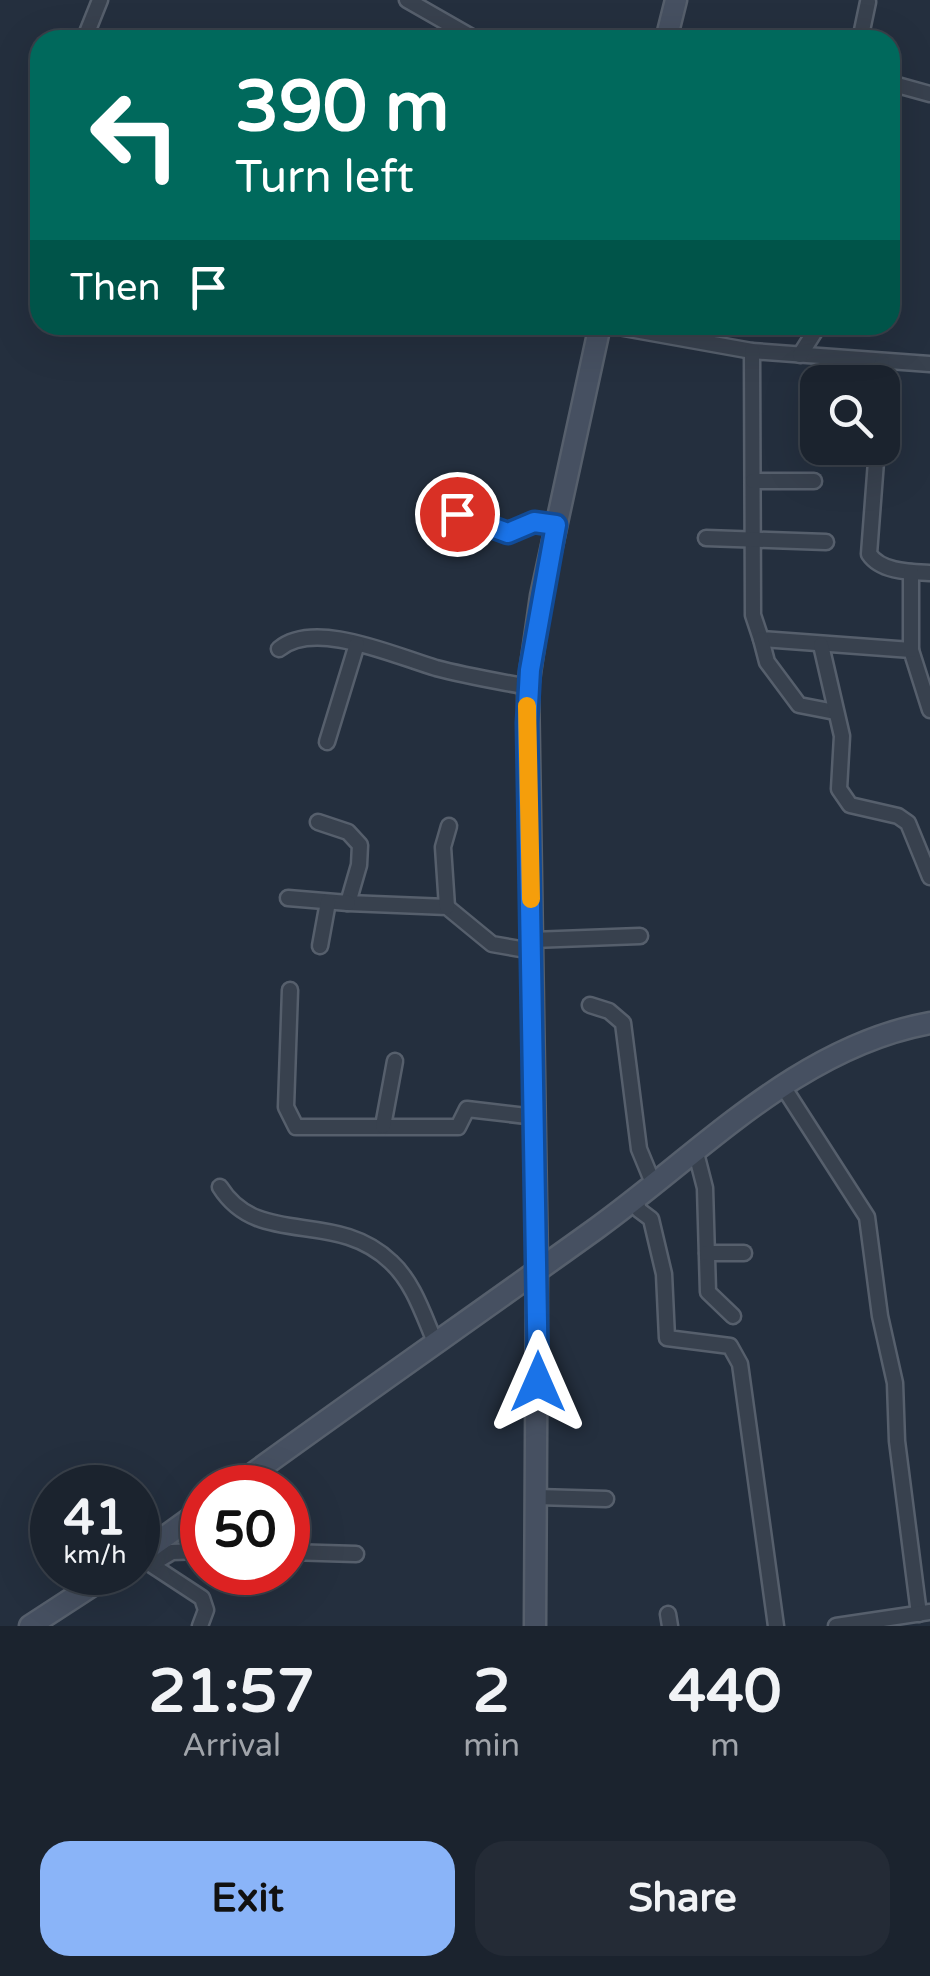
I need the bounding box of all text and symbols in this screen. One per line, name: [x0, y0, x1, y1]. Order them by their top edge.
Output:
text: 390 m: [235, 66, 449, 150]
icon: left: [70, 70, 200, 200]
text: Turn left: [235, 151, 414, 205]
icon: arrive: [181, 260, 236, 315]
text: Then: [70, 265, 161, 311]
map controls: [800, 365, 900, 465]
button: search: [800, 365, 900, 465]
pin: [415, 472, 500, 557]
icon: arrive: [430, 487, 485, 542]
position arrow: [486, 1330, 590, 1434]
speed limit sign: 50: [180, 1465, 310, 1595]
text: 41: [64, 1488, 126, 1548]
text: km/h: [64, 1540, 126, 1570]
text: 21:57: [148, 1656, 315, 1728]
text: 2: [473, 1656, 510, 1728]
text: 440: [668, 1656, 782, 1728]
text: Arrival: [182, 1727, 281, 1765]
text: min: [463, 1727, 520, 1765]
text: m: [710, 1727, 740, 1765]
button: Exit: [40, 1841, 455, 1956]
button: Share: [475, 1841, 890, 1956]

